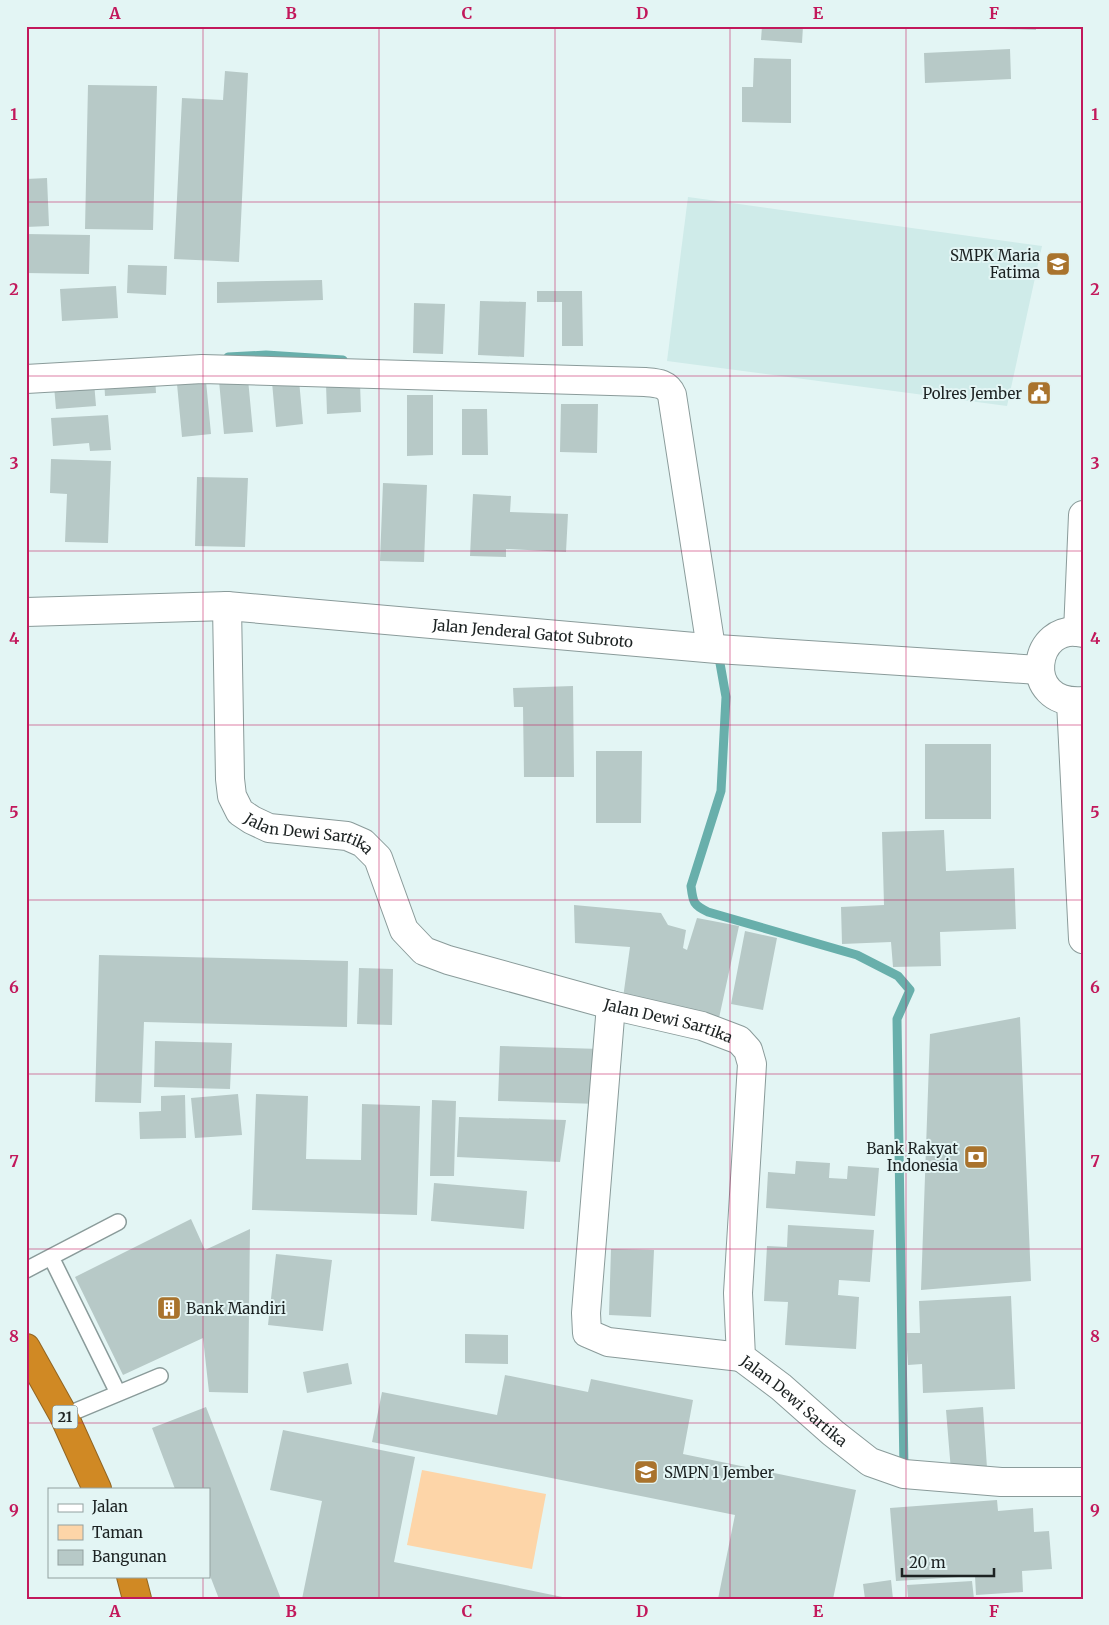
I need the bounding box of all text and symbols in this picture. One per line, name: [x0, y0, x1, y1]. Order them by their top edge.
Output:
text: A: [108, 3, 121, 23]
text: B: [285, 3, 297, 23]
text: C: [462, 3, 472, 23]
text: D: [636, 3, 648, 23]
text: E: [813, 3, 824, 23]
text: F: [989, 3, 999, 23]
text: 1: [10, 104, 18, 124]
text: 1: [1091, 104, 1099, 124]
place label: SMPK Maria Fatima: [950, 246, 1040, 282]
school or university icon: SMPK Maria Fatima: [1045, 251, 1071, 277]
text: 2: [9, 279, 19, 299]
text: 2: [1090, 279, 1100, 299]
public building icon: Polres Jember: [1026, 380, 1052, 406]
place label: Polres Jember: [922, 384, 1022, 403]
text: 3: [9, 453, 19, 473]
text: 3: [1090, 453, 1100, 473]
street label: Jalan Jenderal Gatot Subroto: [431, 614, 634, 651]
text: 4: [9, 628, 19, 648]
text: 4: [1090, 628, 1100, 648]
text: 5: [9, 802, 19, 822]
text: 5: [1090, 802, 1100, 822]
street label: Jalan Dewi Sartika: [240, 808, 378, 858]
text: 6: [9, 977, 19, 997]
text: 6: [1090, 977, 1100, 997]
street label: Jalan Dewi Sartika: [601, 994, 736, 1046]
place label: Bank Rakyat Indonesia: [866, 1139, 958, 1175]
bank icon: Bank Rakyat Indonesia: [963, 1144, 989, 1170]
text: 7: [9, 1151, 19, 1171]
text: 7: [1090, 1151, 1100, 1171]
building icon: Bank Mandiri: [156, 1295, 182, 1321]
place label: Bank Mandiri: [186, 1299, 286, 1318]
text: 8: [9, 1326, 19, 1346]
text: 8: [1090, 1326, 1100, 1346]
street label: Jalan Dewi Sartika: [737, 1350, 851, 1450]
road number: 21: [52, 1405, 78, 1428]
school or university icon: SMPN 1 Jember: [633, 1459, 659, 1485]
place label: SMPN 1 Jember: [664, 1463, 775, 1482]
legend: [48, 1488, 210, 1578]
text: Jalan: [91, 1497, 128, 1516]
text: 9: [9, 1500, 19, 1520]
text: 9: [1090, 1500, 1100, 1520]
text: Taman: [92, 1523, 143, 1542]
scale bar: [902, 1545, 994, 1577]
text: Bangunan: [92, 1547, 167, 1566]
text: 20 m: [909, 1553, 946, 1572]
text: A: [108, 1601, 121, 1621]
text: B: [285, 1601, 297, 1621]
text: C: [462, 1601, 472, 1621]
text: D: [636, 1601, 648, 1621]
text: E: [813, 1601, 824, 1621]
text: F: [989, 1601, 999, 1621]

